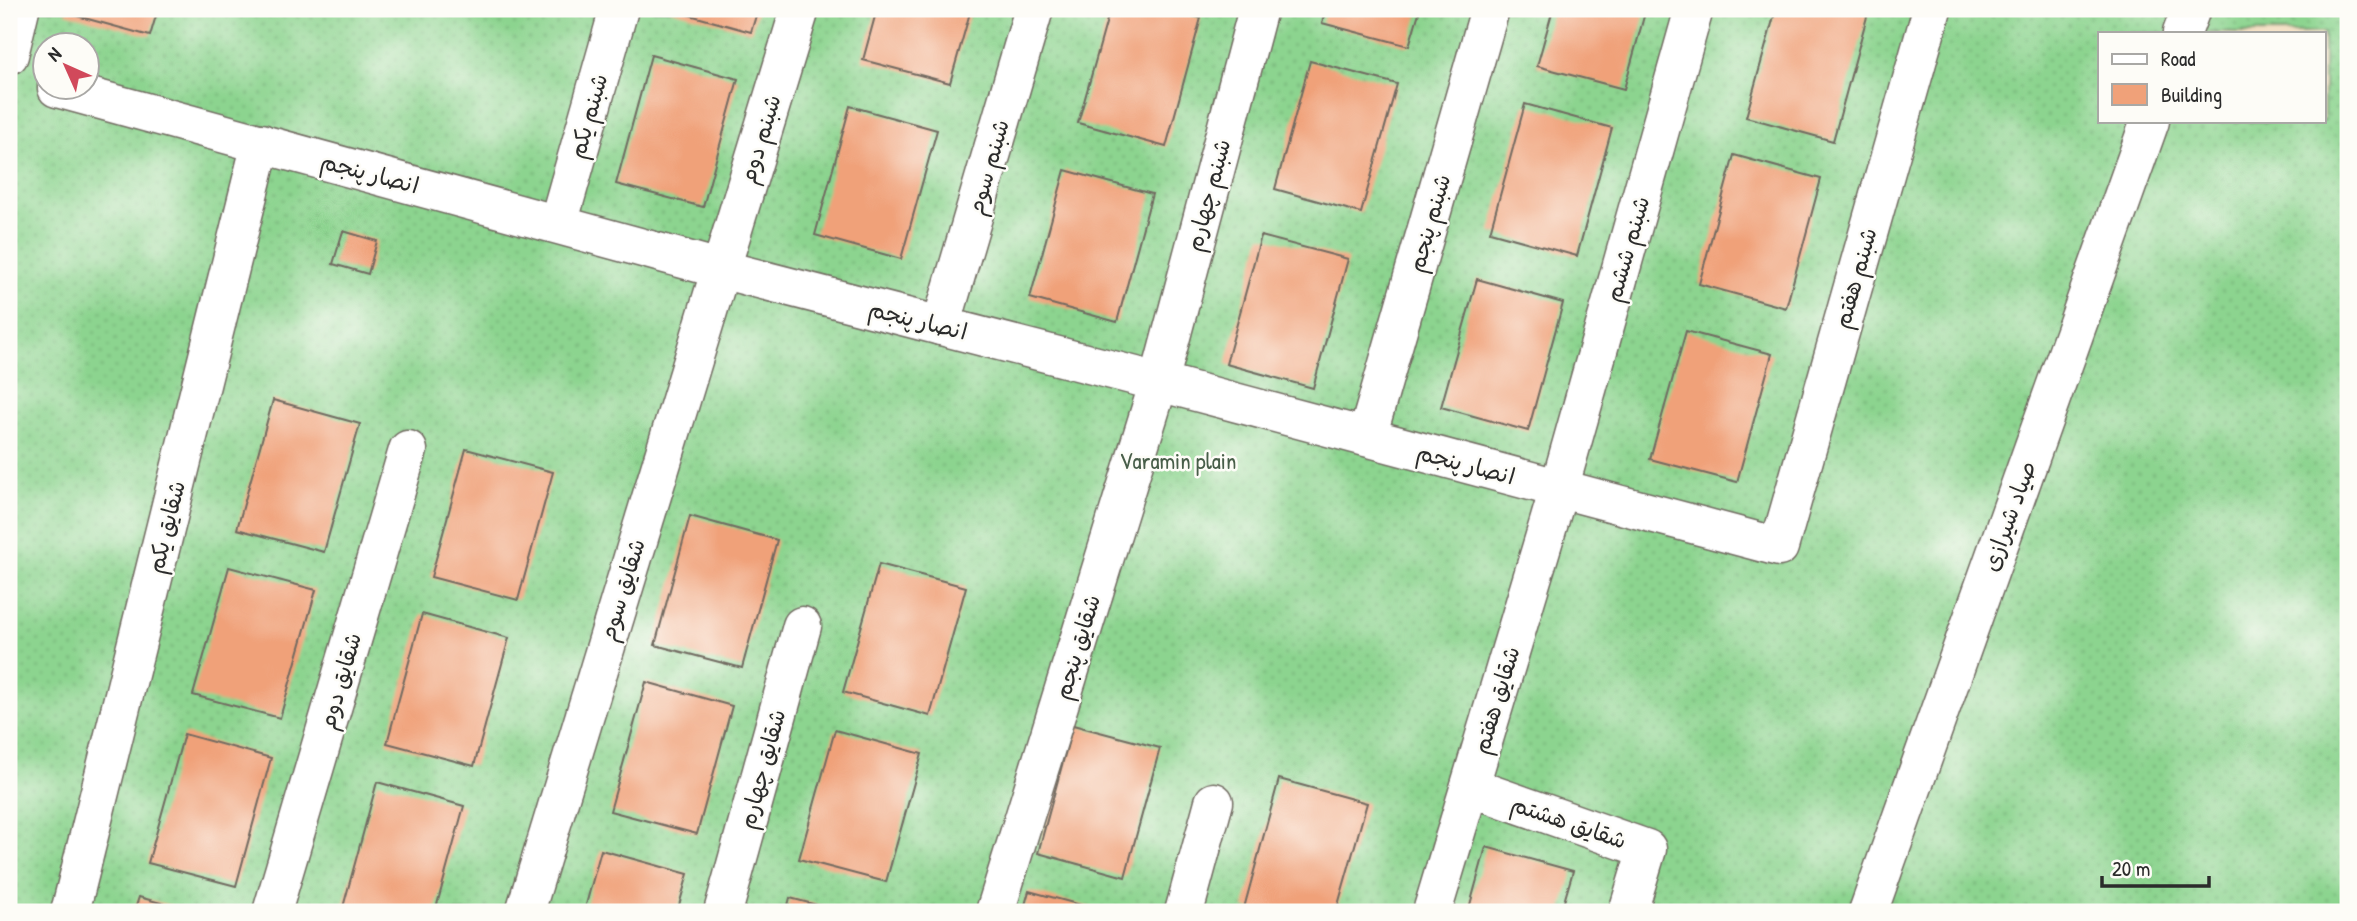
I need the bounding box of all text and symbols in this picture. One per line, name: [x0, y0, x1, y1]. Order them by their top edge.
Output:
north arrow: [32, 32, 102, 102]
legend: [2098, 32, 2326, 122]
text: N: [41, 41, 67, 67]
text: Road: [2161, 44, 2195, 73]
street label: شبنم یکم: [561, 70, 617, 163]
text: Building: [2161, 80, 2222, 109]
street label: شبنم دوم: [731, 90, 791, 188]
street label: شبنم سوم: [959, 115, 1019, 219]
street label: شبنم چهارم: [1178, 135, 1240, 255]
street label: انصار پنجم: [317, 145, 423, 203]
street label: شبنم پنجم: [1400, 170, 1460, 276]
street label: شبنم ششم: [1597, 192, 1659, 306]
street label: شبنم هفتم: [1825, 224, 1887, 333]
street label: انصار پنجم: [865, 292, 971, 350]
street label: انصار پنجم: [1413, 436, 1519, 494]
park label: Varamin plain: [1120, 445, 1236, 476]
street label: صیاد شیرازی: [1974, 456, 2043, 575]
street label: شقایق یکم: [139, 477, 195, 577]
street label: شقایق سوم: [591, 535, 654, 645]
street label: شقایق پنجم: [1046, 591, 1110, 704]
street label: شقایق دوم: [311, 629, 371, 734]
street label: شقایق هفتم: [1464, 642, 1529, 758]
street label: شقایق چهارم: [731, 706, 795, 833]
street label: شقایق هشتم: [1506, 787, 1631, 859]
scale bar: [2102, 844, 2208, 888]
text: 20 m: [2112, 854, 2150, 883]

